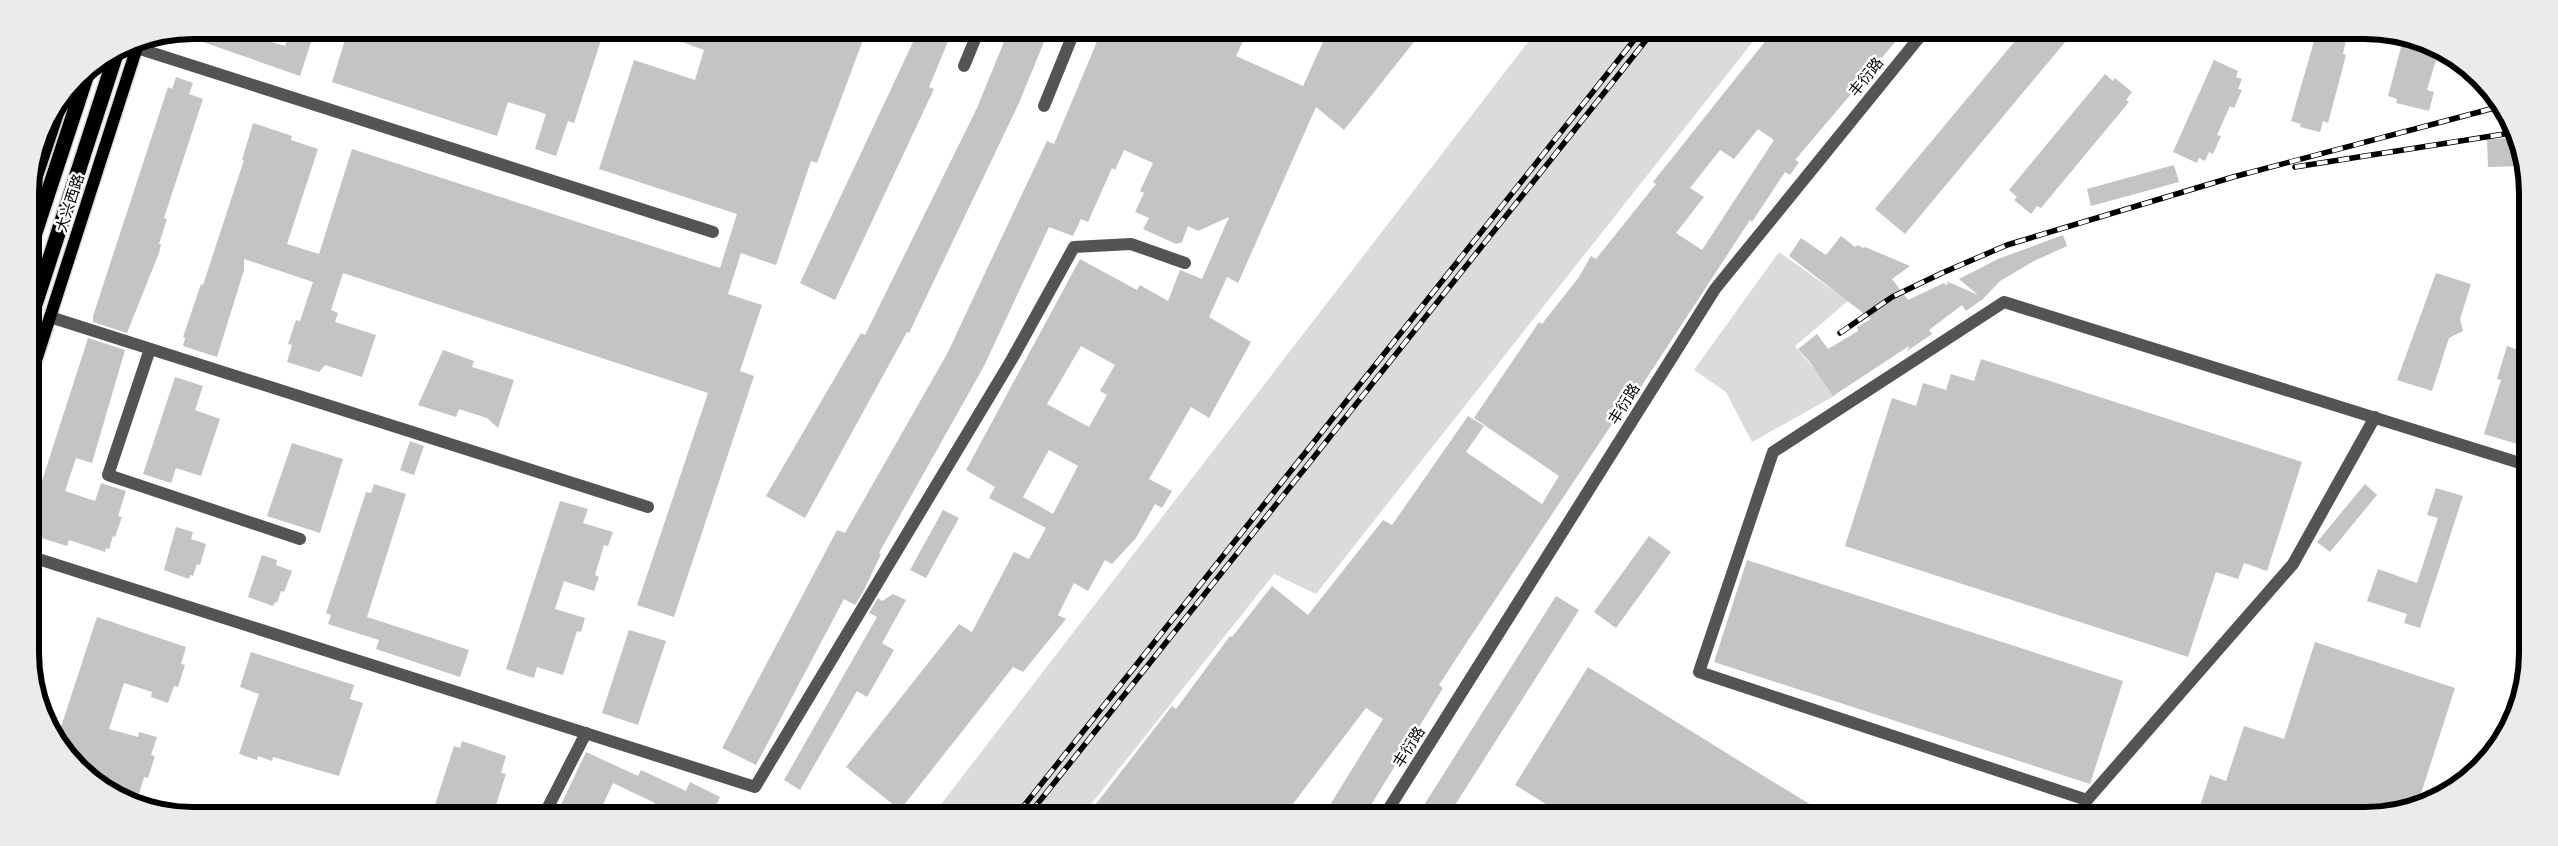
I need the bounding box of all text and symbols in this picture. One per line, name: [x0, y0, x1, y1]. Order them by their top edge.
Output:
street label: 丰衍路: [1845, 54, 1887, 100]
street label: 大兴西路: [52, 172, 88, 234]
street label: 丰衍路: [1604, 380, 1644, 428]
street label: 丰衍路: [1389, 723, 1429, 771]

